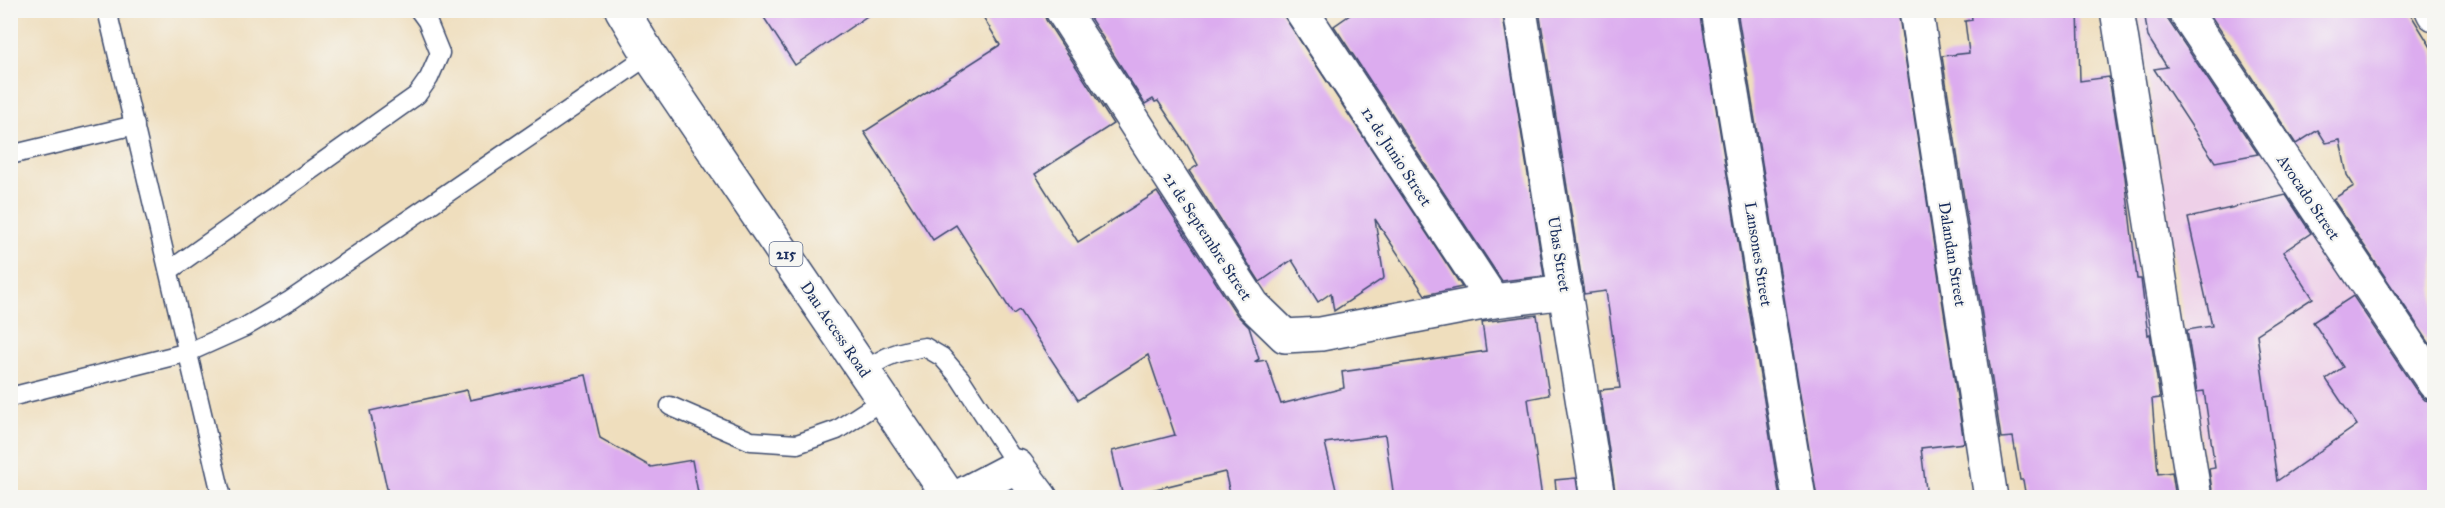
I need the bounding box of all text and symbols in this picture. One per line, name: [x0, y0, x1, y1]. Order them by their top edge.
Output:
street label: 12 de Junio Street: [1357, 103, 1436, 210]
street label: Avocado Street: [2273, 150, 2344, 244]
street label: 21 de Septembre Street: [1159, 169, 1256, 304]
street label: Lansones Street: [1741, 200, 1776, 308]
street label: Dalandan Street: [1935, 200, 1970, 308]
street label: Ubas Street: [1544, 215, 1575, 294]
road number: 215: [770, 242, 802, 266]
street label: Dau Access Road: [797, 278, 875, 381]

